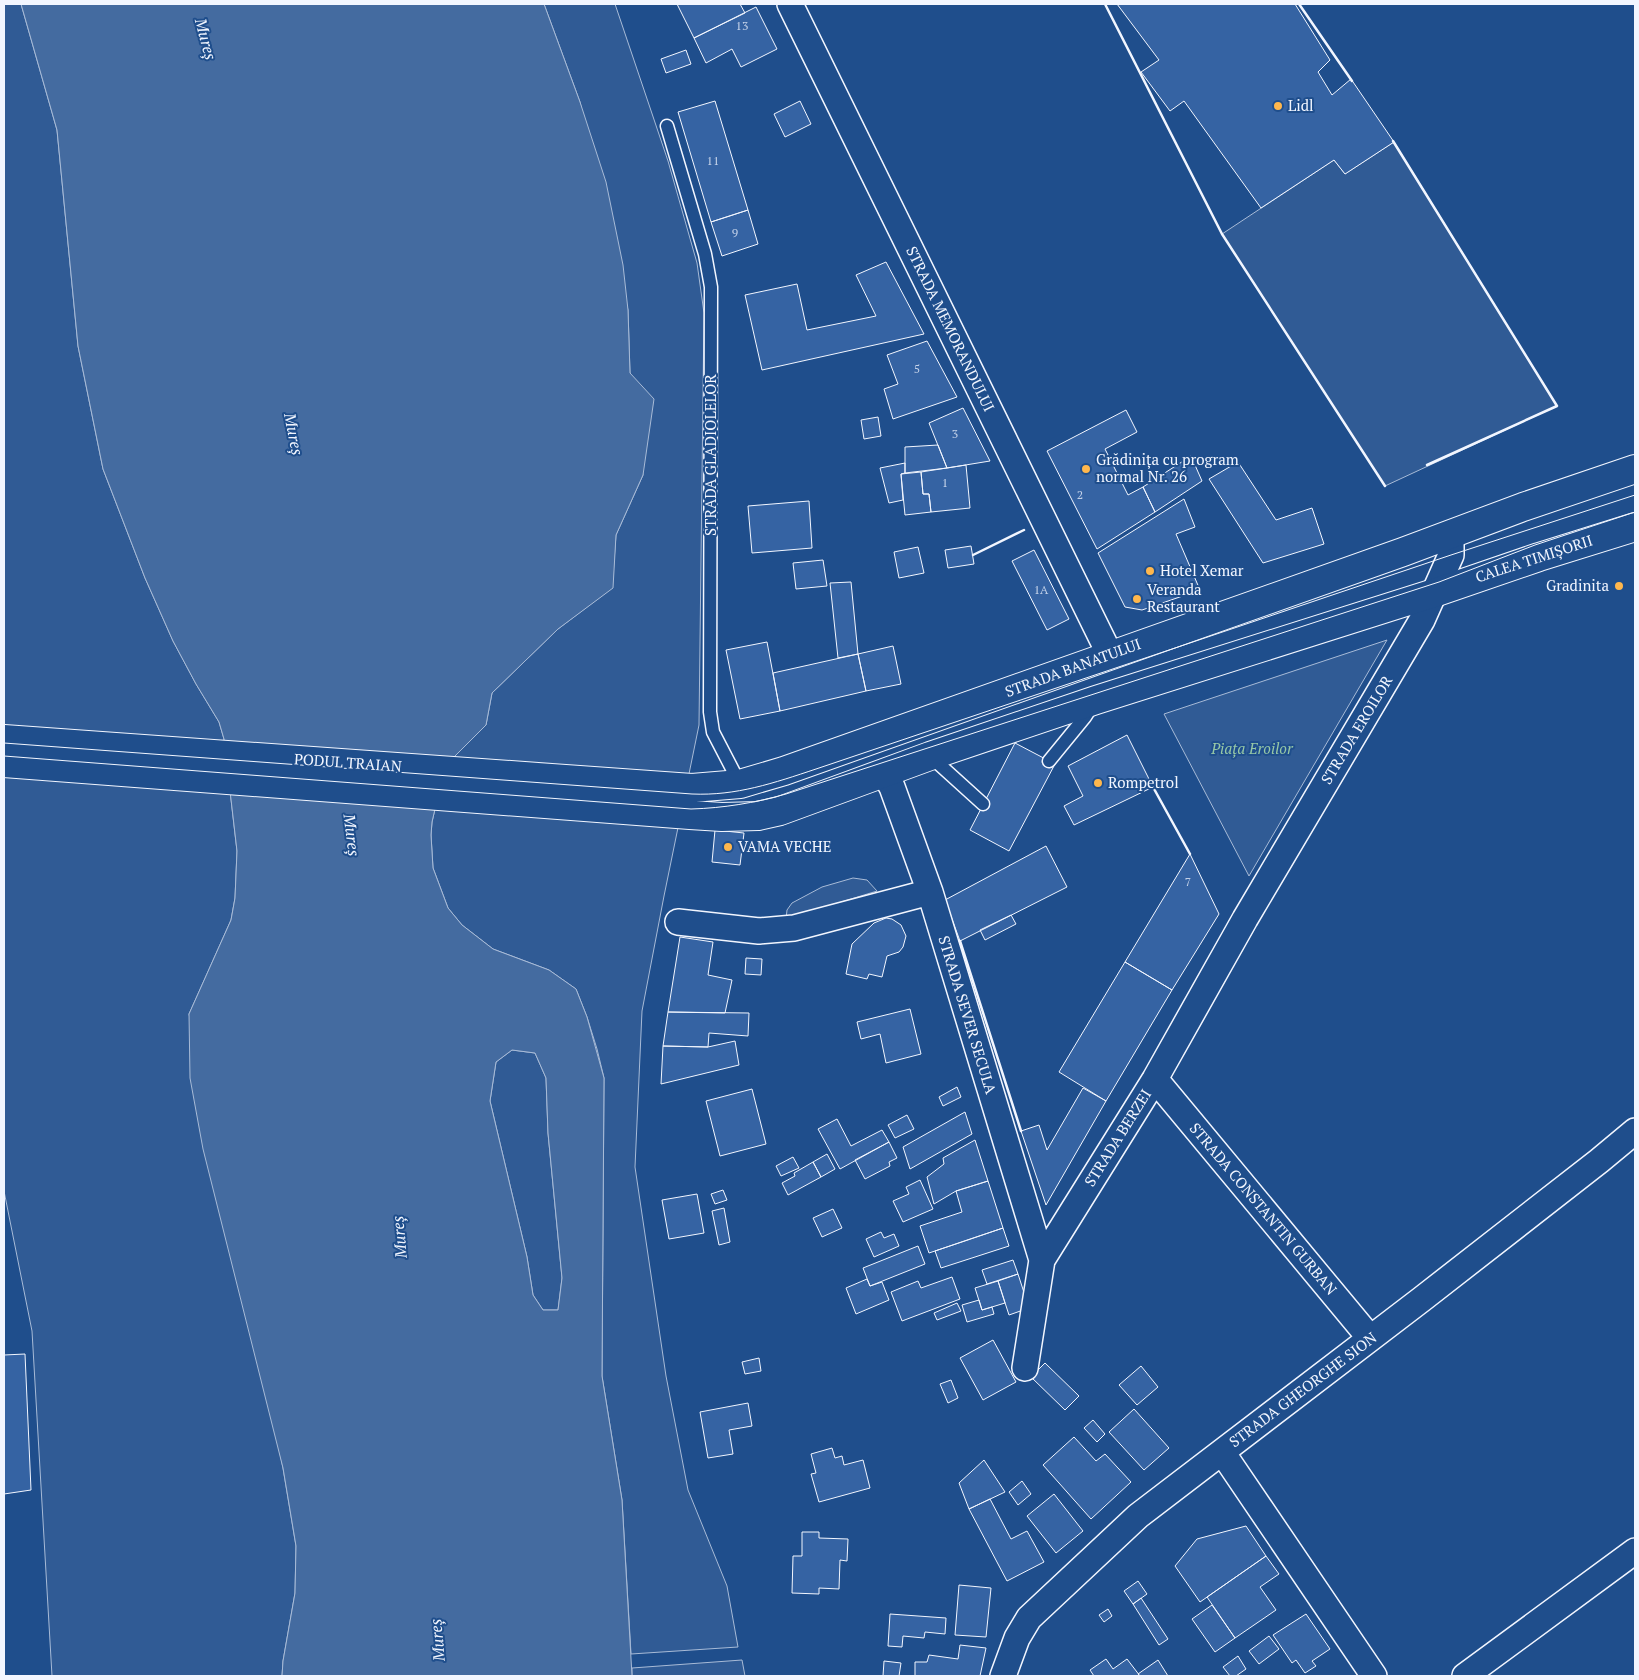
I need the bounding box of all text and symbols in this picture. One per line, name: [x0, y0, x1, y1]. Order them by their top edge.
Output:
water label: Mureș: [190, 15, 222, 63]
house number: 13: [736, 18, 748, 33]
place label: Lidl: [1288, 95, 1314, 115]
marker: Lidl: [1272, 100, 1284, 112]
house number: 11: [707, 153, 719, 168]
house number: 9: [732, 225, 738, 240]
street label: STRADA MEMORANDULUI: [902, 243, 1000, 414]
house number: 5: [914, 361, 920, 376]
street label: STRADA GLADIOLELOR: [700, 374, 720, 536]
water label: Mureș: [279, 410, 309, 457]
house number: 3: [952, 426, 958, 441]
place label: Grădinița cu program normal Nr. 26: [1096, 449, 1239, 486]
marker: Grădinița cu program normal Nr. 26: [1080, 463, 1092, 475]
house number: 1: [942, 475, 948, 490]
house number: 2: [1077, 487, 1083, 502]
street label: CALEA TIMIȘORII: [1472, 530, 1595, 587]
place label: Hotel Xemar: [1160, 560, 1244, 580]
marker: Hotel Xemar: [1144, 565, 1156, 577]
place label: Gradinita: [1546, 575, 1609, 595]
place label: Veranda Restaurant: [1147, 579, 1220, 616]
marker: Gradinita: [1613, 580, 1625, 592]
house number: 1A: [1034, 582, 1049, 597]
marker: Veranda Restaurant: [1131, 593, 1143, 605]
street label: STRADA BANATULUI: [1002, 633, 1143, 701]
street label: STRADA EROILOR: [1316, 671, 1397, 787]
park label: Piața Eroilor: [1210, 738, 1294, 758]
street label: PODUL TRAIAN: [294, 748, 403, 776]
place label: Rompetrol: [1108, 772, 1179, 792]
marker: Rompetrol: [1092, 777, 1104, 789]
water label: Mureș: [338, 812, 366, 858]
place label: VAMA VECHE: [738, 836, 831, 856]
marker: VAMA VECHE: [722, 841, 734, 853]
house number: 7: [1185, 874, 1191, 889]
street label: STRADA SEVER SECULA: [934, 933, 1002, 1097]
street label: STRADA BERZEI: [1079, 1085, 1155, 1190]
street label: STRADA CONSTANTIN GURBAN: [1186, 1118, 1342, 1299]
water label: Mureș: [386, 1215, 412, 1260]
street label: STRADA GHEORGHE SION: [1225, 1327, 1380, 1451]
water label: Mureș: [424, 1618, 450, 1663]

